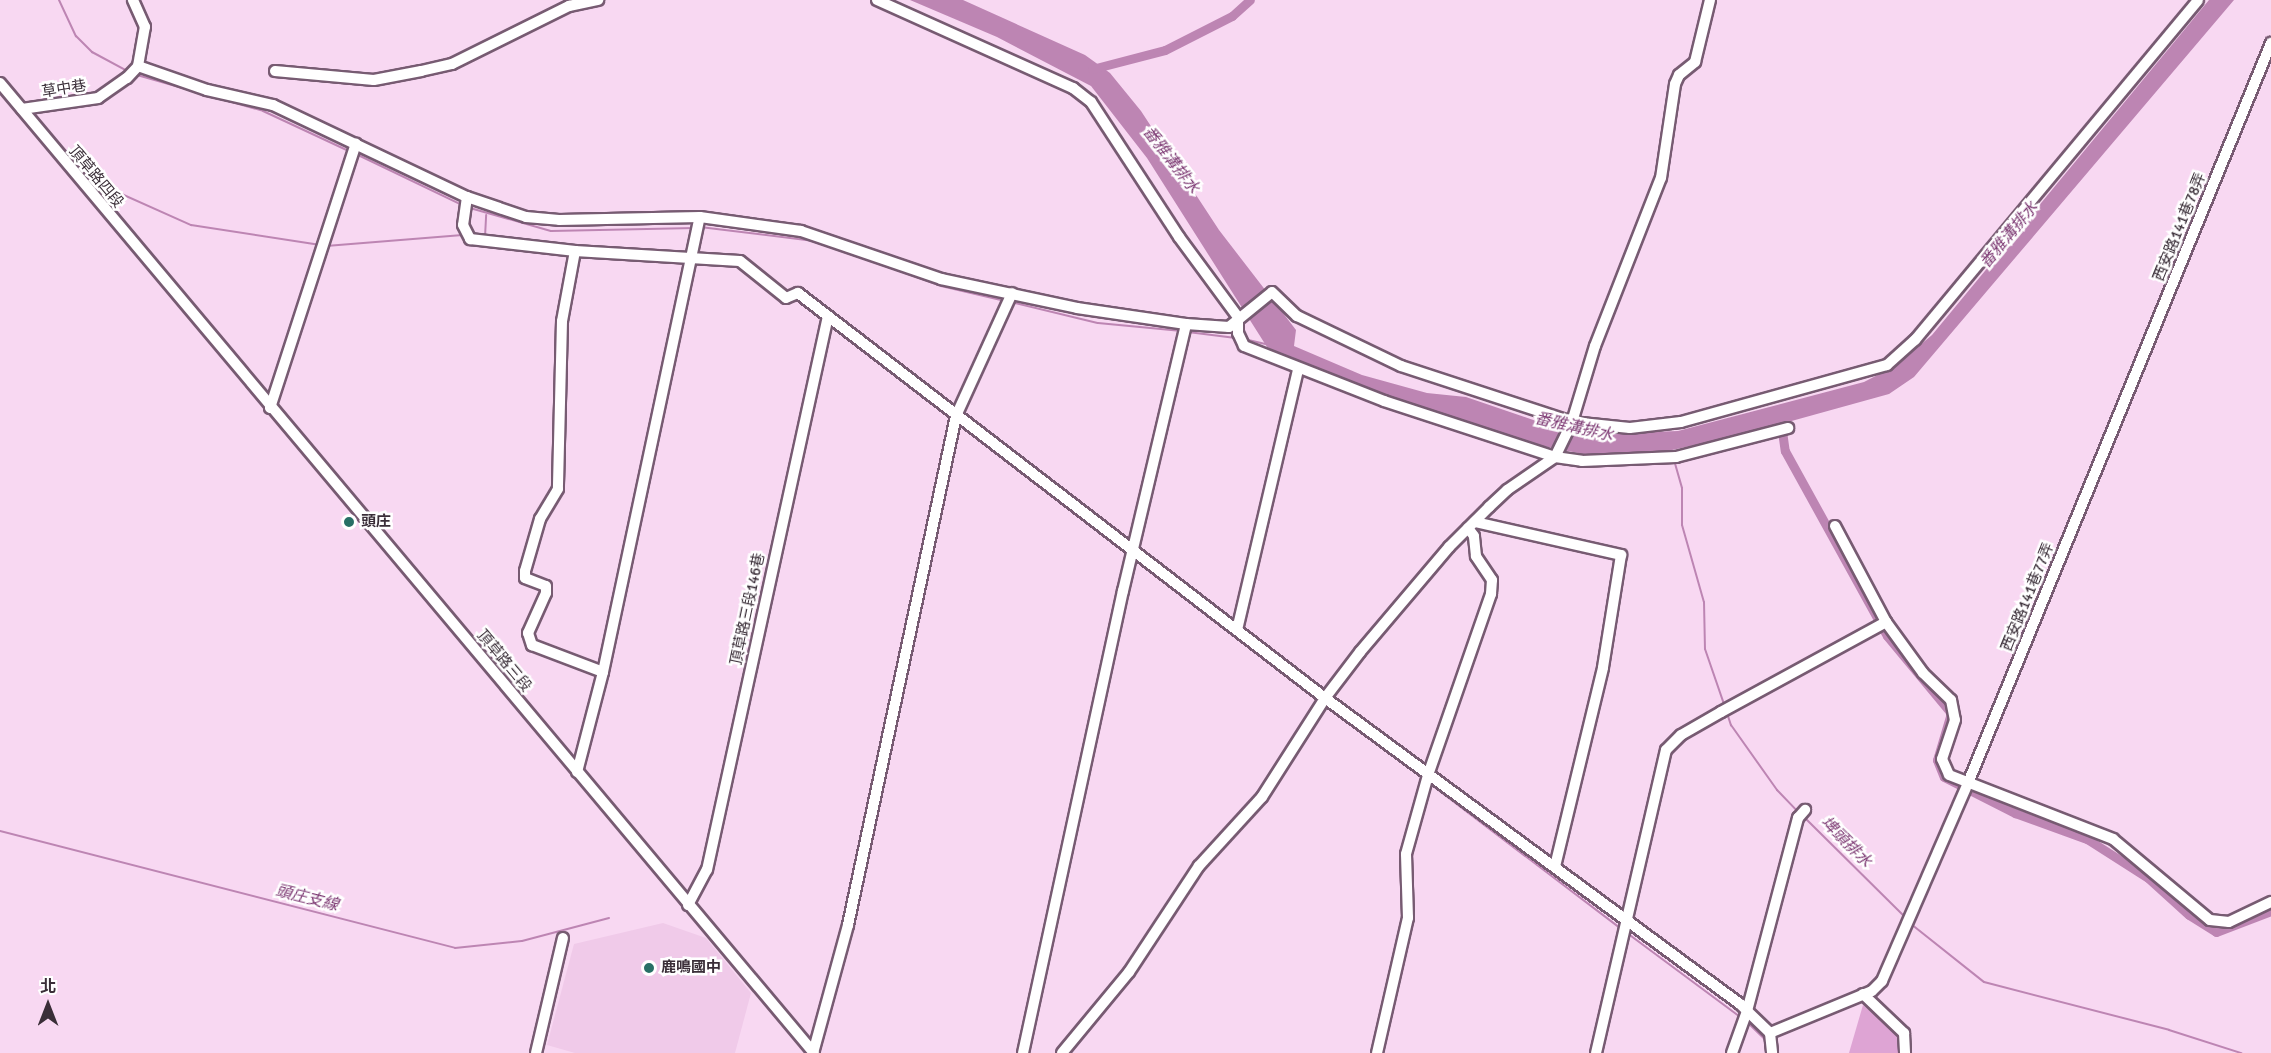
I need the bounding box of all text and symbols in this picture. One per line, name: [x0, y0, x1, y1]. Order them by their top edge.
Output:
street label: 草中巷: [40, 77, 88, 101]
water label: 番雅溝排水: [1139, 123, 1203, 197]
street label: 頂草路四段: [65, 142, 127, 212]
street label: 西安路141巷78弄: [2150, 170, 2210, 284]
water label: 番雅溝排水: [1976, 198, 2042, 272]
water label: 番雅溝排水: [1533, 409, 1615, 445]
place label: 頭庄: [361, 513, 391, 531]
marker: 頭庄: [342, 515, 356, 529]
street label: 西安路141巷77弄: [1998, 540, 2058, 654]
street label: 頂草路三段146巷: [727, 551, 769, 667]
street label: 頂草路三段: [473, 626, 535, 696]
water label: 埤頭排水: [1817, 813, 1875, 871]
water label: 頭庄支線: [274, 881, 340, 915]
place label: 鹿鳴國中: [661, 959, 721, 977]
marker: 鹿鳴國中: [642, 961, 656, 975]
north arrow: [18, 975, 78, 1035]
text: 北: [40, 977, 56, 997]

